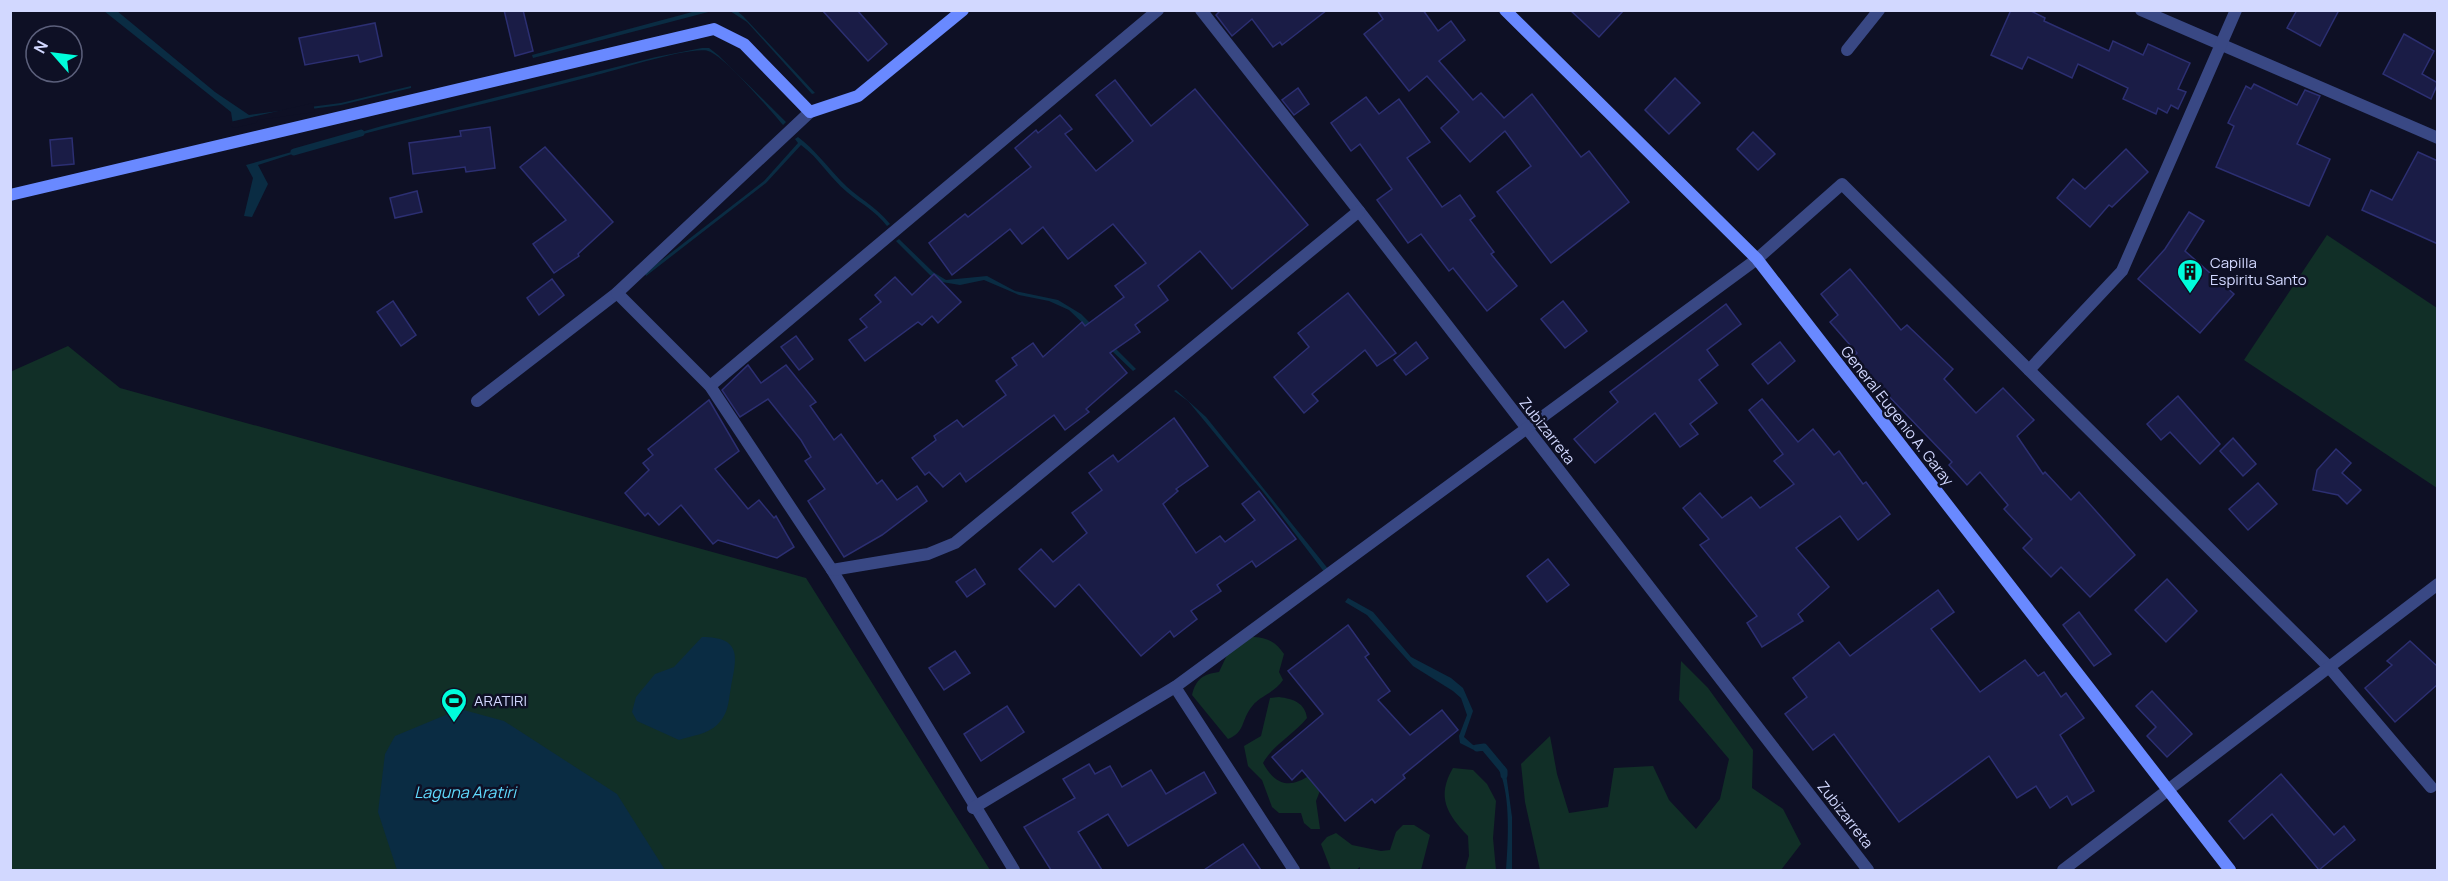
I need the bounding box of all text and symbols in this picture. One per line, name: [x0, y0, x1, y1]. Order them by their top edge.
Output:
north arrow: [24, 24, 84, 84]
text: N: [28, 37, 53, 57]
place label: Capilla Espiritu Santo: [2210, 252, 2307, 290]
building icon: Capilla Espiritu Santo: [2175, 257, 2205, 295]
street label: General Eugenio A. Garay: [1836, 341, 1959, 490]
street label: Zubizarreta: [1514, 393, 1580, 469]
sports icon: ARATIRI: [439, 686, 469, 724]
place label: ARATIRI: [474, 690, 527, 711]
street label: Zubizarreta: [1812, 777, 1878, 853]
water label: Laguna Aratiri: [414, 781, 518, 803]

